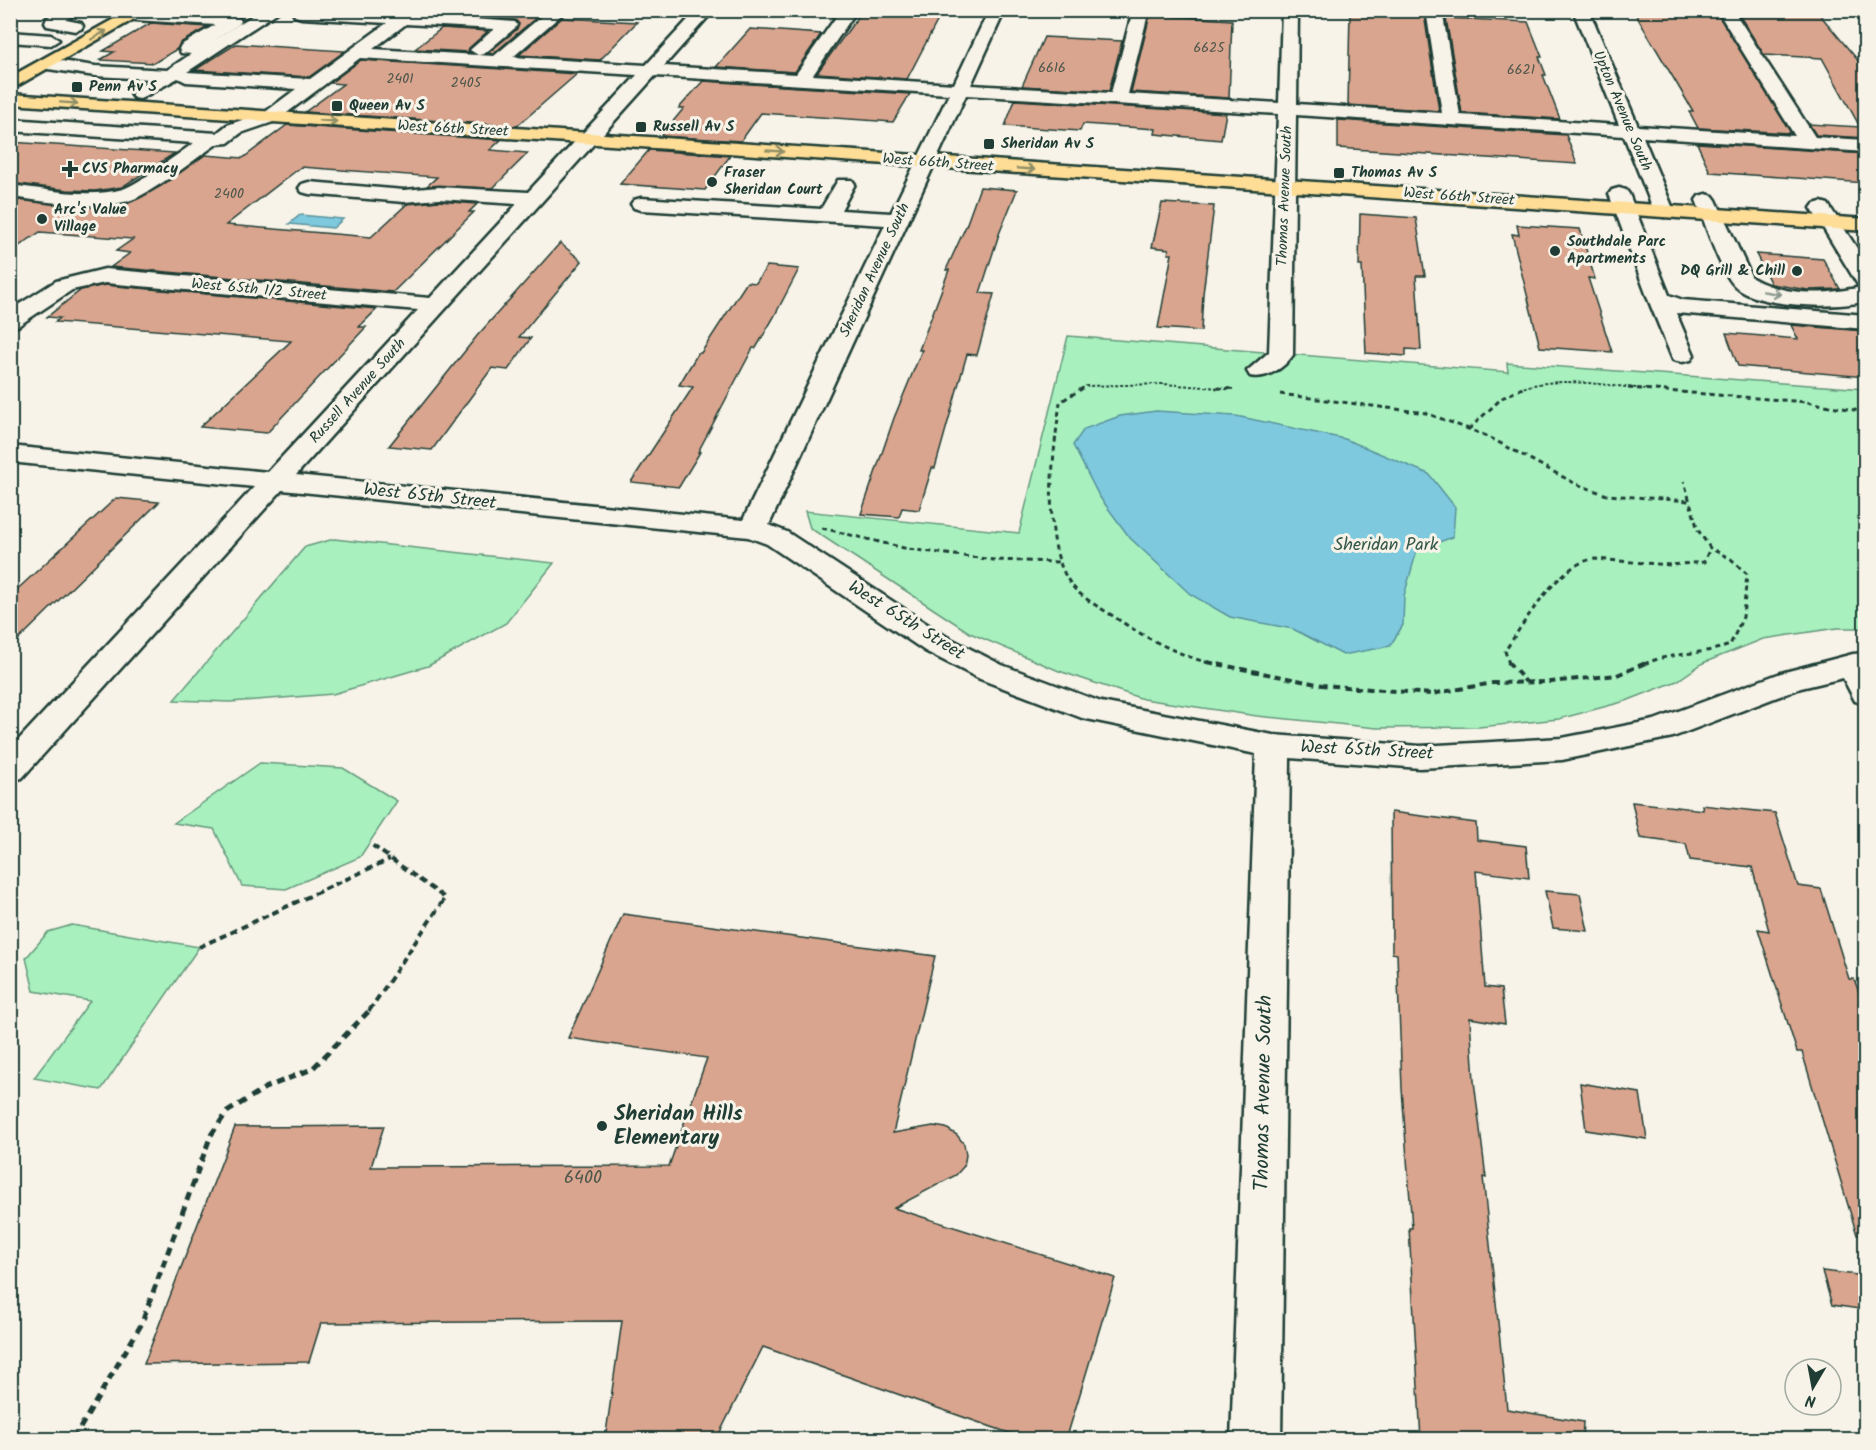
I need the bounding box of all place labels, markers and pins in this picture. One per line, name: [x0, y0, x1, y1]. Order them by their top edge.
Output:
place label: Penn Av S: [89, 75, 158, 99]
marker: Penn Av S: [70, 80, 84, 94]
place label: Queen Av S: [349, 94, 425, 118]
marker: Queen Av S: [330, 99, 344, 113]
place label: Russell Av S: [653, 115, 735, 139]
marker: Russell Av S: [634, 120, 648, 134]
place label: Sheridan Av S: [1001, 132, 1095, 156]
marker: Sheridan Av S: [982, 137, 996, 151]
place label: CVS Pharmacy: [82, 157, 178, 181]
place label: Fraser Sheridan Court: [724, 161, 823, 202]
place label: Thomas Av S: [1351, 161, 1438, 185]
marker: CVS Pharmacy: [63, 162, 77, 176]
marker: Thomas Av S: [1332, 166, 1346, 180]
marker: Fraser Sheridan Court: [705, 175, 719, 189]
place label: Arc's Value Village: [54, 198, 127, 239]
marker: Arc's Value Village: [35, 212, 49, 226]
place label: Southdale Parc Apartments: [1567, 230, 1666, 271]
marker: Southdale Parc Apartments: [1548, 244, 1562, 258]
place label: DQ Grill & Chill: [1680, 259, 1785, 283]
marker: DQ Grill & Chill: [1790, 264, 1804, 278]
place label: Sheridan Hills Elementary: [614, 1098, 743, 1155]
marker: Sheridan Hills Elementary: [595, 1119, 609, 1133]

